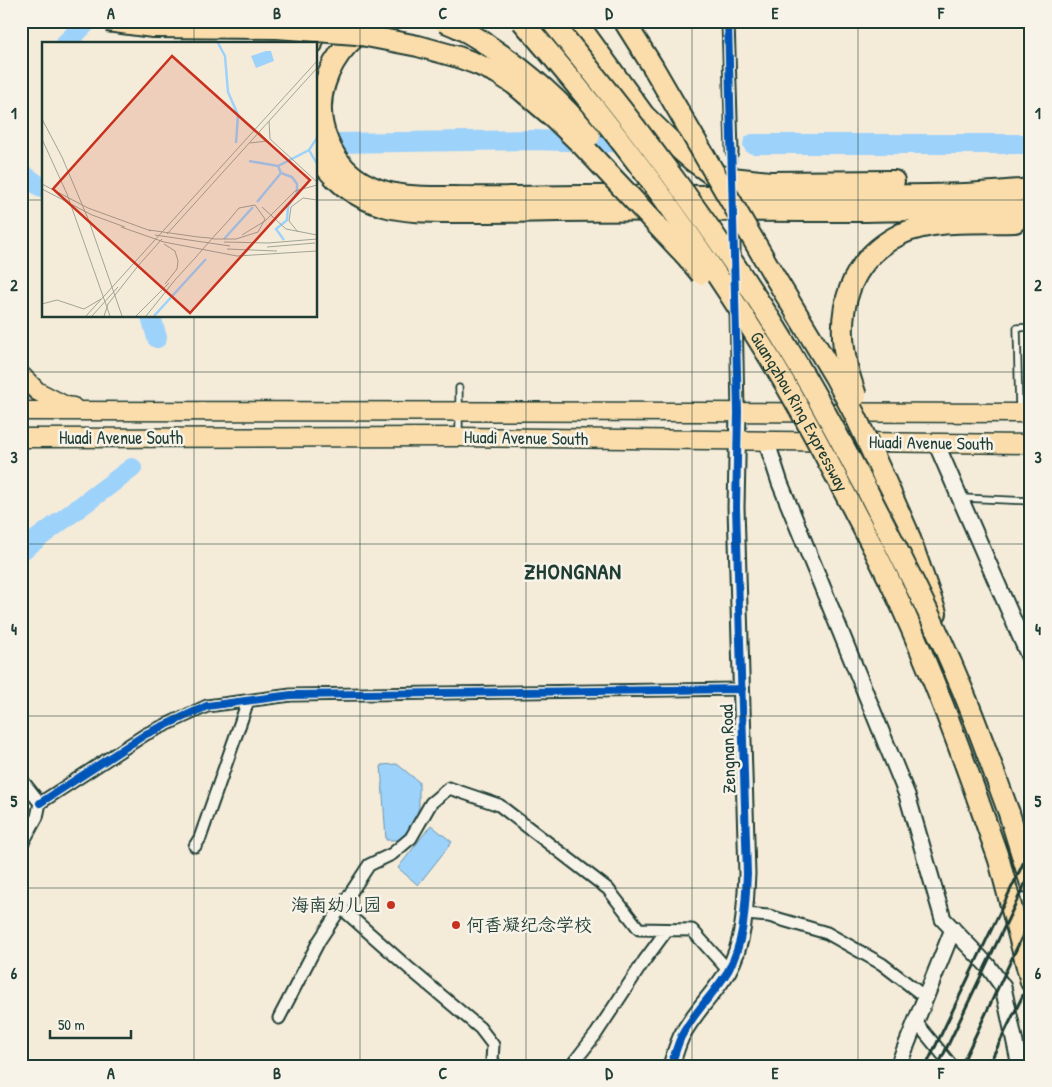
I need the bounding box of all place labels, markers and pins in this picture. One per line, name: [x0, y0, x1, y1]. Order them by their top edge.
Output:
place label: 海南幼儿园: [291, 892, 381, 917]
marker: 海南幼儿园: [385, 899, 397, 911]
place label: 何香凝纪念学校: [466, 912, 592, 937]
marker: 何香凝纪念学校: [450, 919, 462, 931]

